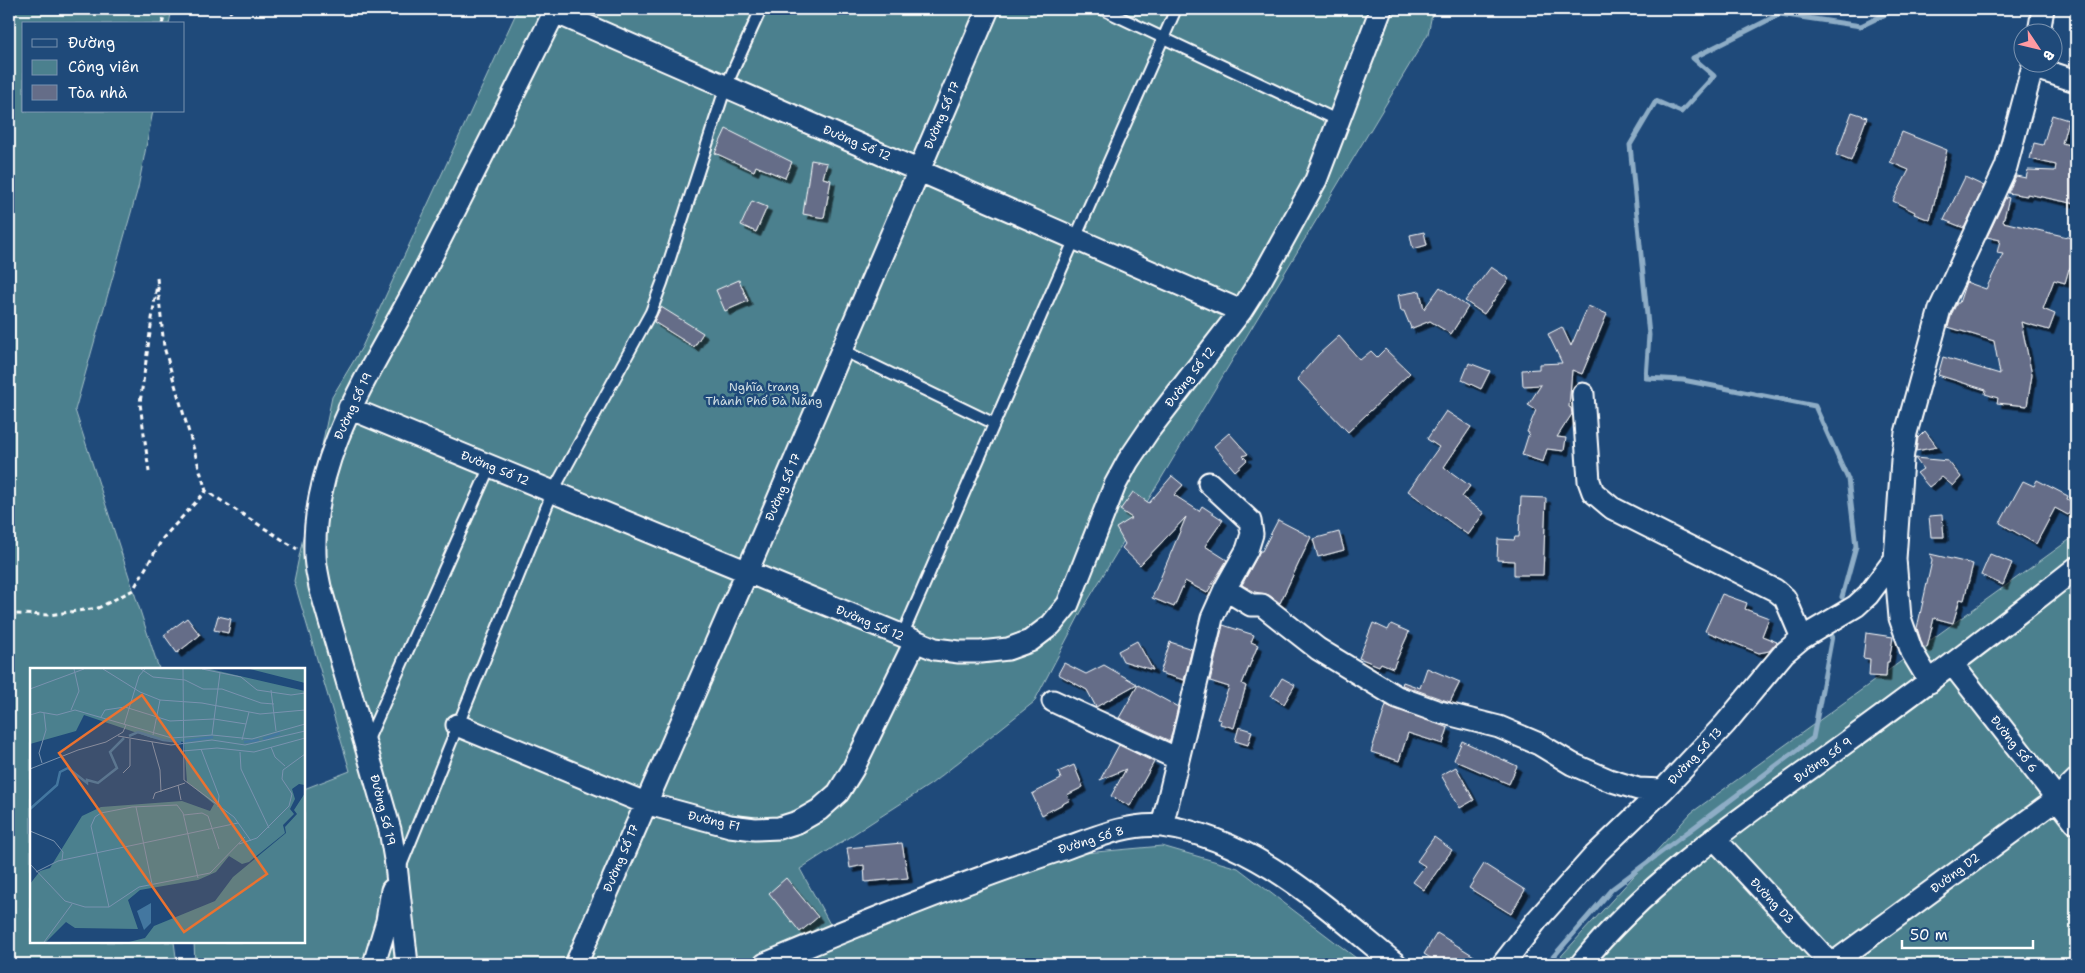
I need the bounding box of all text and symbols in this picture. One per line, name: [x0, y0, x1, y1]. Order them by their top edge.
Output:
legend: [22, 22, 185, 112]
north arrow: [2012, 22, 2062, 72]
text: Đường: [68, 33, 115, 53]
text: B: [2039, 47, 2059, 64]
text: Công viên: [68, 57, 139, 77]
street label: Đường Số 17: [920, 79, 964, 151]
text: Tòa nhà: [68, 83, 128, 103]
street label: Đường Số 12: [821, 121, 893, 165]
street label: Đường Số 12: [1161, 344, 1219, 410]
street label: Đường Số 19: [330, 370, 376, 442]
park label: Nghĩa trang Thành Phố Đà Nẵng: [706, 379, 822, 409]
street label: Đường Số 12: [458, 447, 532, 489]
street label: Đường Số 17: [761, 451, 805, 523]
street label: Đường Số 12: [834, 601, 906, 645]
inset map: [30, 668, 305, 943]
street label: Đường Số 6: [1987, 712, 2041, 776]
street label: Đường Số 13: [1664, 724, 1726, 788]
street label: Đường Số 9: [1791, 734, 1855, 786]
street label: Đường Số 19: [366, 773, 400, 847]
street label: Đường F1: [686, 807, 742, 835]
street label: Đường Số 17: [599, 822, 643, 894]
street label: Đường Số 8: [1056, 822, 1126, 858]
street label: Đường D2: [1927, 849, 1983, 897]
street label: Đường D3: [1747, 875, 1797, 927]
scale bar: [1902, 918, 2034, 950]
text: 50 m: [1910, 925, 1948, 945]

